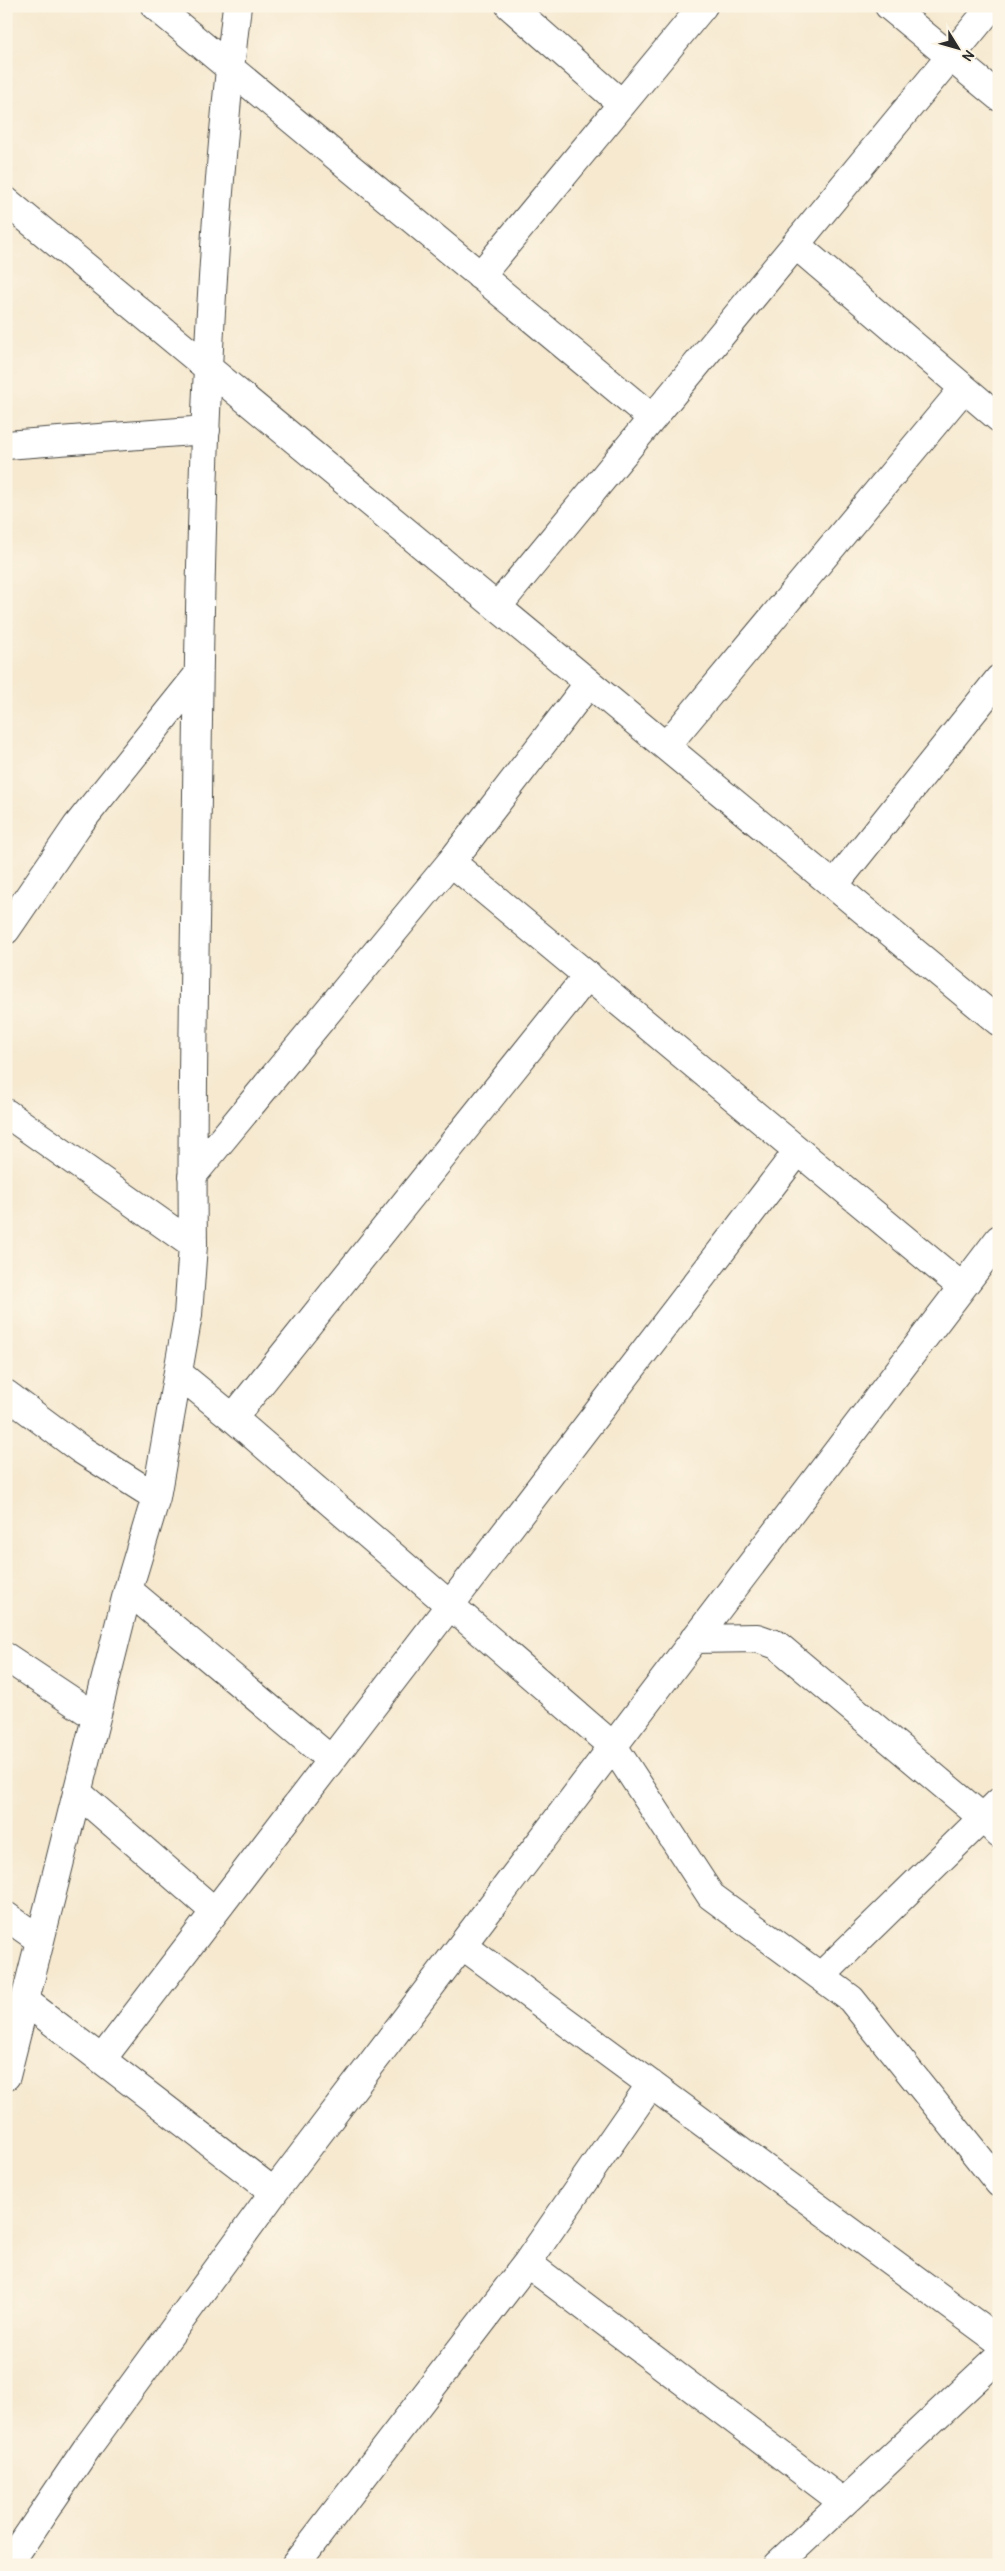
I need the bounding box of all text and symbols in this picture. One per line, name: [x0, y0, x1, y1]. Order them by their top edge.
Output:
north arrow: [932, 22, 982, 72]
text: N: [958, 47, 978, 64]

